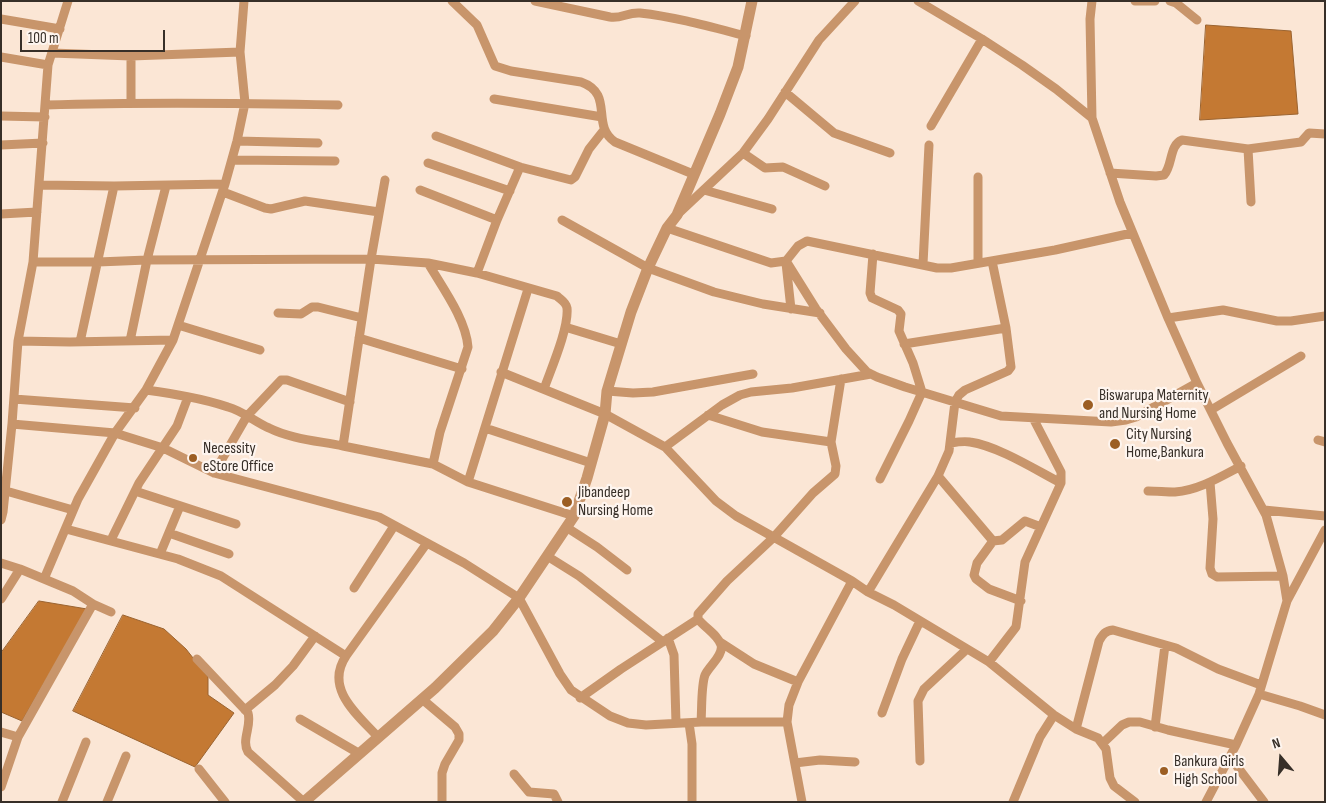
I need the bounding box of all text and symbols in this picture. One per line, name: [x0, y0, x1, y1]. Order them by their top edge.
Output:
scale bar: [22, 20, 168, 52]
text: 100 m: [28, 29, 59, 48]
place label: Biswarupa Maternity and Nursing Home: [1099, 386, 1209, 424]
marker: Biswarupa Maternity and Nursing Home: [1081, 398, 1095, 412]
place label: City Nursing Home,Bankura: [1126, 425, 1204, 463]
marker: City Nursing Home,Bankura: [1108, 437, 1122, 451]
place label: Necessity eStore Office: [203, 439, 274, 477]
marker: Necessity eStore Office: [187, 452, 199, 464]
place label: Jibandeep Nursing Home: [578, 483, 653, 521]
marker: Jibandeep Nursing Home: [560, 495, 574, 509]
north arrow: [1256, 733, 1306, 783]
text: N: [1270, 734, 1282, 753]
place label: Bankura Girls High School: [1174, 752, 1244, 790]
marker: Bankura Girls High School: [1158, 765, 1170, 777]

